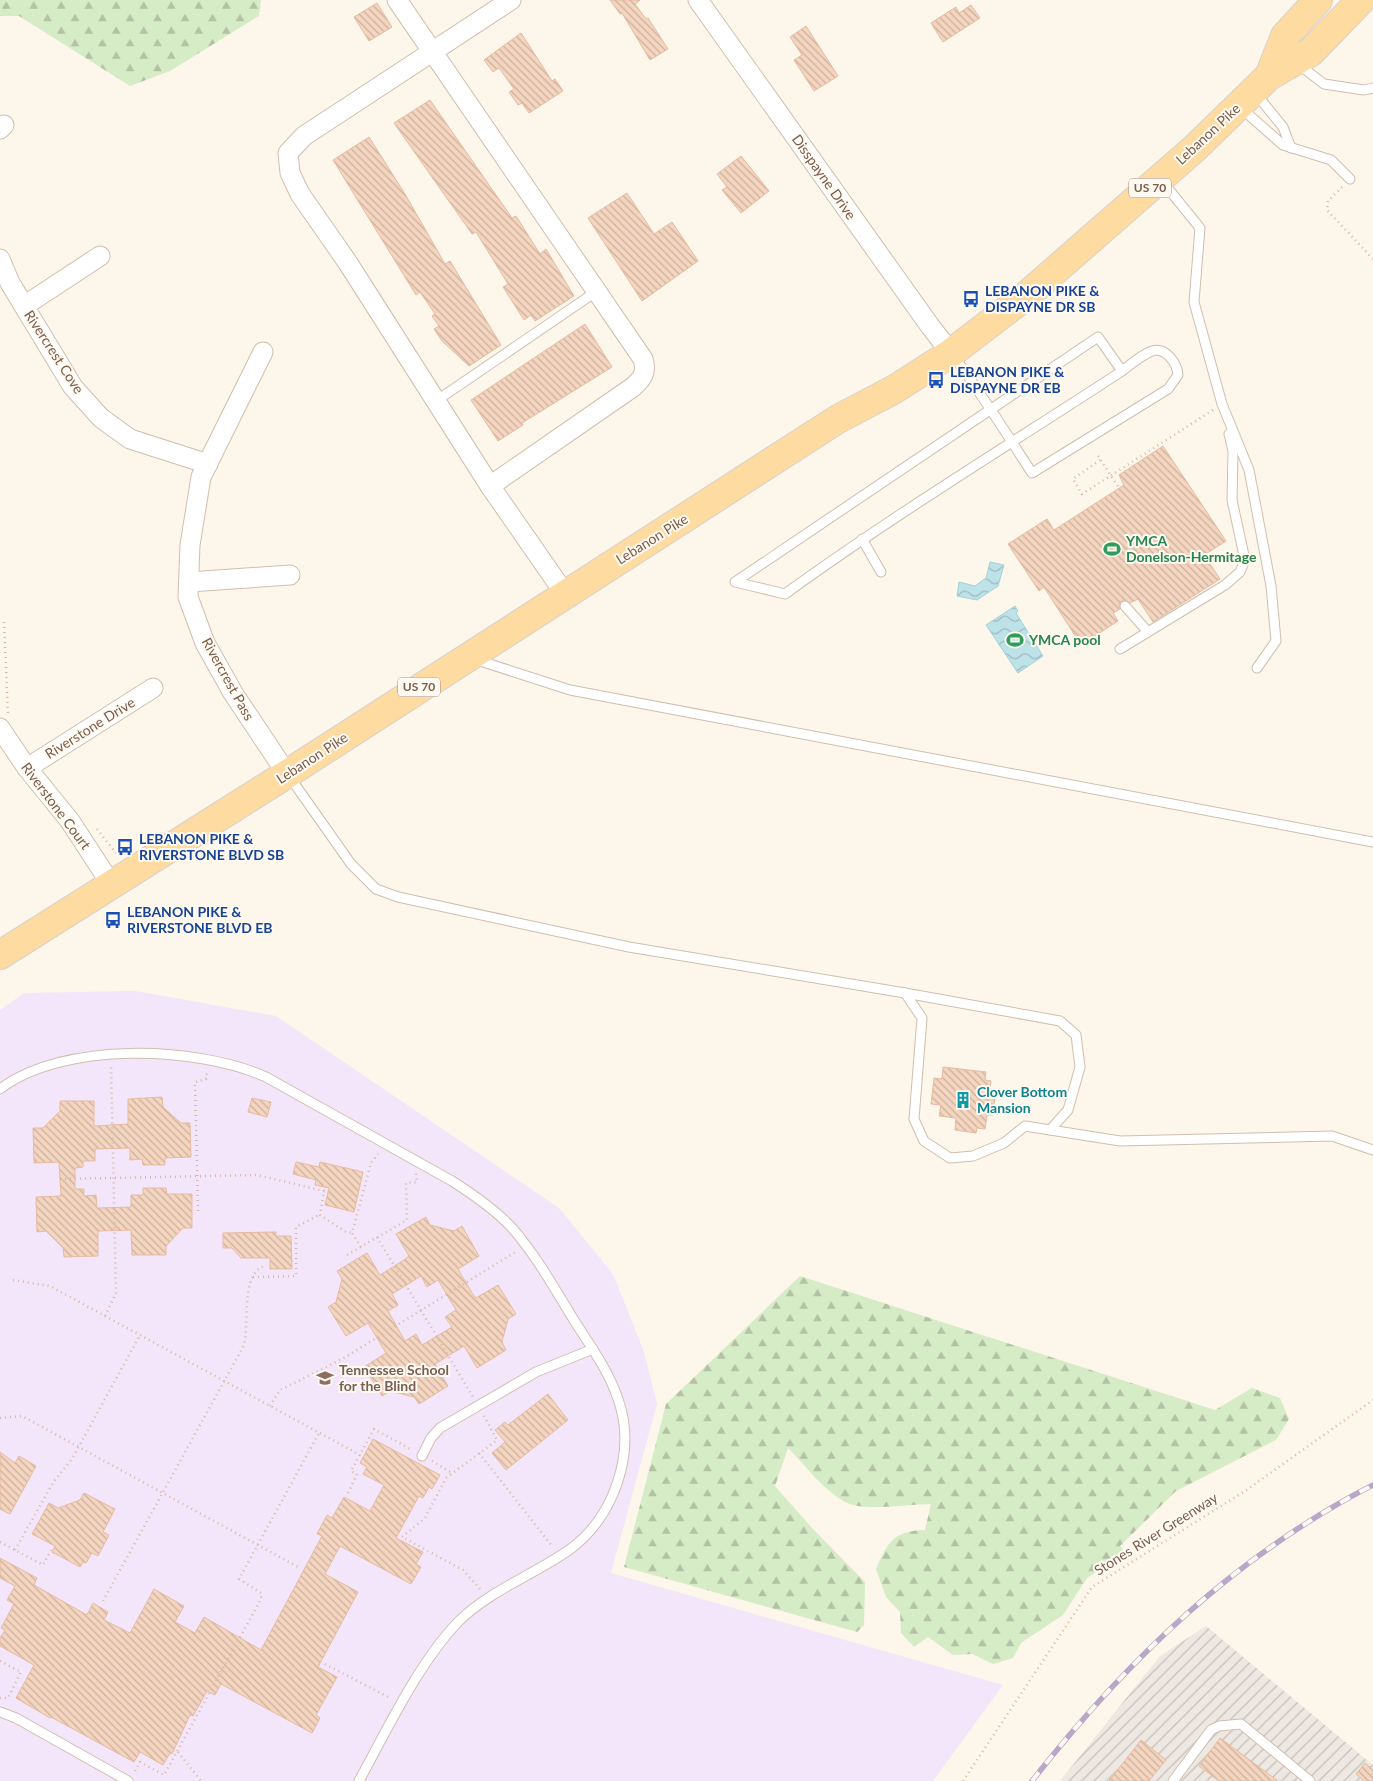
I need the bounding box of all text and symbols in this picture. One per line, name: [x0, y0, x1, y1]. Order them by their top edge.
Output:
street label: Lebanon Pike: [1172, 100, 1243, 168]
street label: Disspayne Drive: [789, 131, 860, 223]
road number: US 70: [1129, 178, 1171, 198]
place label: LEBANON PIKE & DISPAYNE DR SB: [985, 282, 1100, 315]
bus stop icon: LEBANON PIKE & DISPAYNE DR SB: [961, 289, 981, 309]
street label: Rivercrest Cove: [21, 307, 88, 397]
place label: LEBANON PIKE & DISPAYNE DR EB: [950, 363, 1065, 396]
bus stop icon: LEBANON PIKE & DISPAYNE DR EB: [926, 370, 946, 390]
street label: Lebanon Pike: [613, 510, 691, 567]
place label: YMCA Donelson-Hermitage: [1125, 532, 1257, 565]
sports icon: YMCA Donelson-Hermitage: [1102, 539, 1122, 559]
sports icon: YMCA pool: [1005, 630, 1025, 650]
place label: YMCA pool: [1028, 631, 1101, 648]
street label: Rivercrest Pass: [199, 634, 258, 723]
road number: US 70: [398, 678, 440, 696]
street label: Riverstone Drive: [42, 693, 138, 762]
street label: Lebanon Pike: [273, 728, 351, 787]
street label: Riverstone Court: [18, 759, 95, 852]
place label: LEBANON PIKE & RIVERSTONE BLVD SB: [139, 830, 284, 863]
bus stop icon: LEBANON PIKE & RIVERSTONE BLVD SB: [115, 837, 135, 857]
place label: LEBANON PIKE & RIVERSTONE BLVD EB: [127, 903, 273, 936]
bus stop icon: LEBANON PIKE & RIVERSTONE BLVD EB: [103, 910, 123, 930]
place label: Clover Bottom Mansion: [977, 1083, 1067, 1116]
building icon: Clover Bottom Mansion: [953, 1090, 973, 1110]
place label: Tennessee School for the Blind: [339, 1361, 449, 1394]
school or university icon: Tennessee School for the Blind: [315, 1368, 335, 1388]
street label: Stones River Greenway: [1091, 1488, 1221, 1578]

